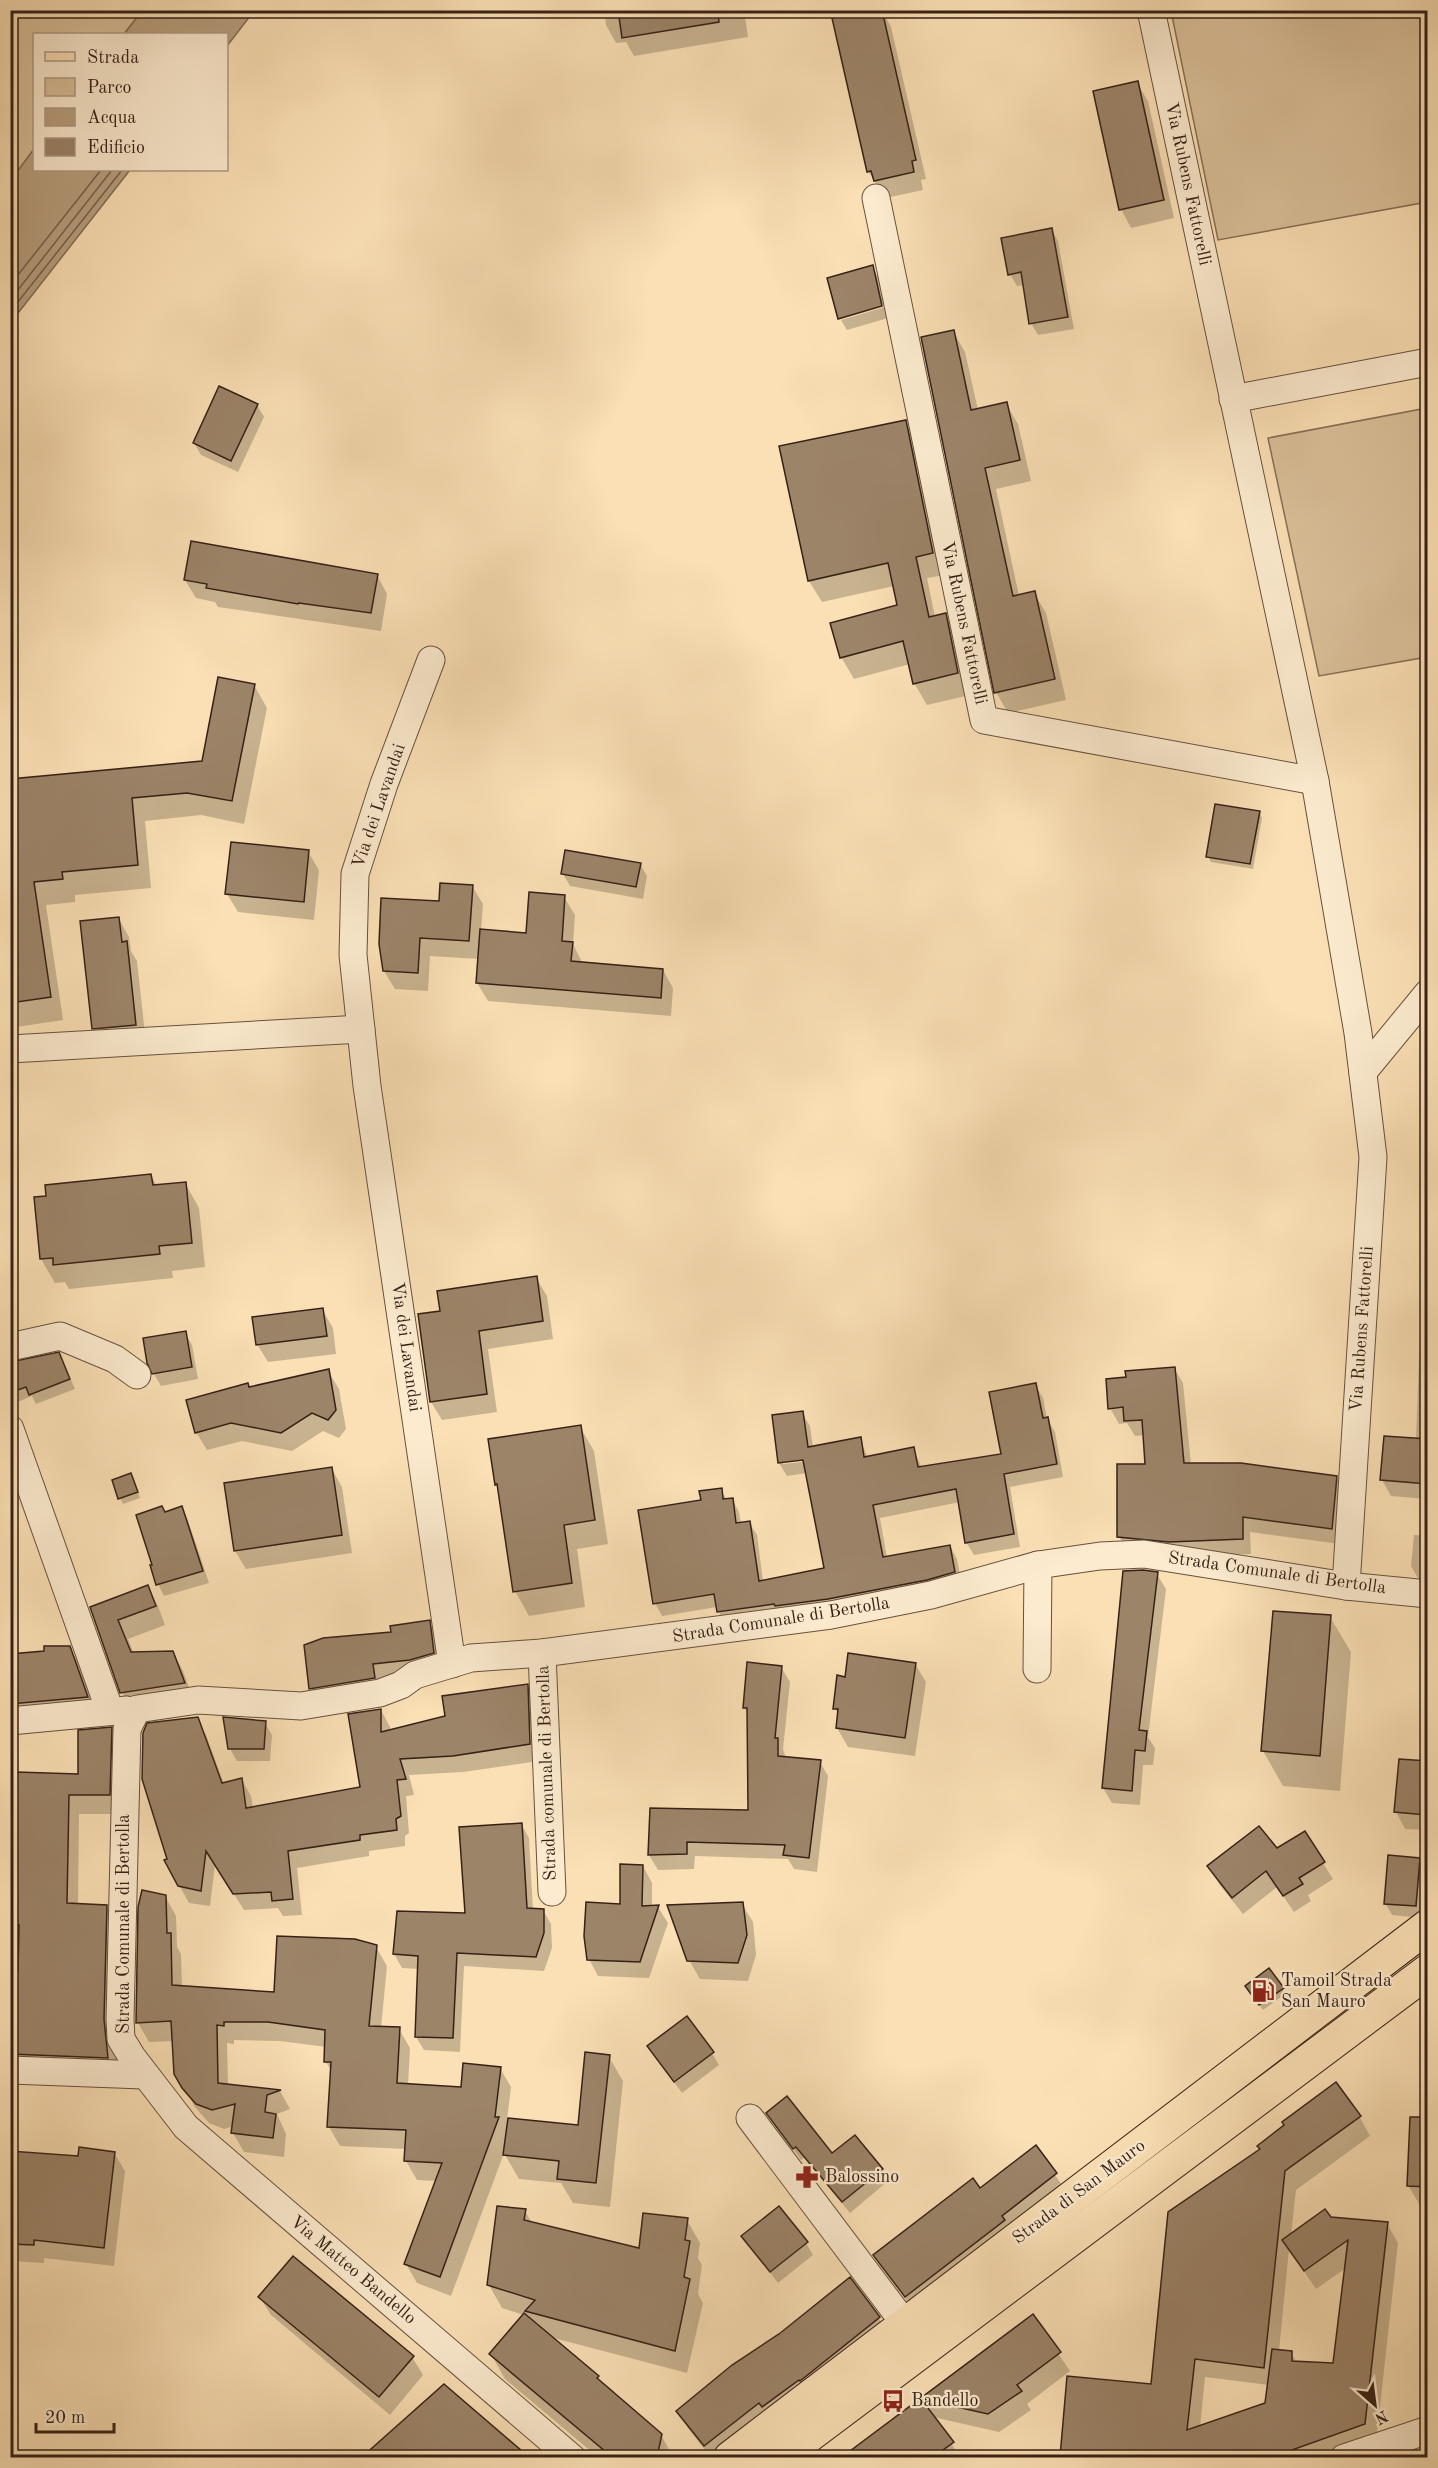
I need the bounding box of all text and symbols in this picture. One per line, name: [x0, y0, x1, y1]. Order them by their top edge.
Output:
legend: [33, 33, 228, 171]
text: Strada: [87, 49, 139, 67]
text: Parco: [87, 79, 132, 97]
street label: Via Rubens Fattorelli: [1162, 101, 1214, 267]
text: Acqua: [87, 109, 136, 127]
text: Edificio: [87, 139, 145, 157]
street label: Via Rubens Fattorelli: [938, 540, 990, 706]
street label: Via dei Lavandai: [349, 741, 409, 871]
street label: Via Rubens Fattorelli: [1347, 1245, 1377, 1412]
street label: Via dei Lavandai: [388, 1281, 424, 1413]
street label: Strada Comunale di Bertolla: [1167, 1549, 1387, 1597]
street label: Strada Comunale di Bertolla: [671, 1594, 891, 1646]
street label: Strada comunale di Bertolla: [534, 1665, 560, 1881]
street label: Strada Comunale di Bertolla: [115, 1814, 133, 2034]
place label: Tamoil Strada San Mauro: [1281, 1972, 1392, 2011]
fuel station icon: Tamoil Strada San Mauro: [1250, 1978, 1276, 2004]
street label: Strada di San Mauro: [1009, 2136, 1149, 2248]
pharmacy icon: Balossino: [794, 2164, 820, 2190]
place label: Balossino: [825, 2168, 899, 2186]
street label: Via Matteo Bandello: [287, 2212, 419, 2328]
north arrow: [1345, 2375, 1405, 2435]
bus stop icon: Bandello: [880, 2388, 906, 2414]
place label: Bandello: [911, 2392, 978, 2410]
scale bar: [36, 2396, 114, 2434]
text: N: [1371, 2407, 1390, 2427]
text: 20 m: [45, 2409, 85, 2427]

